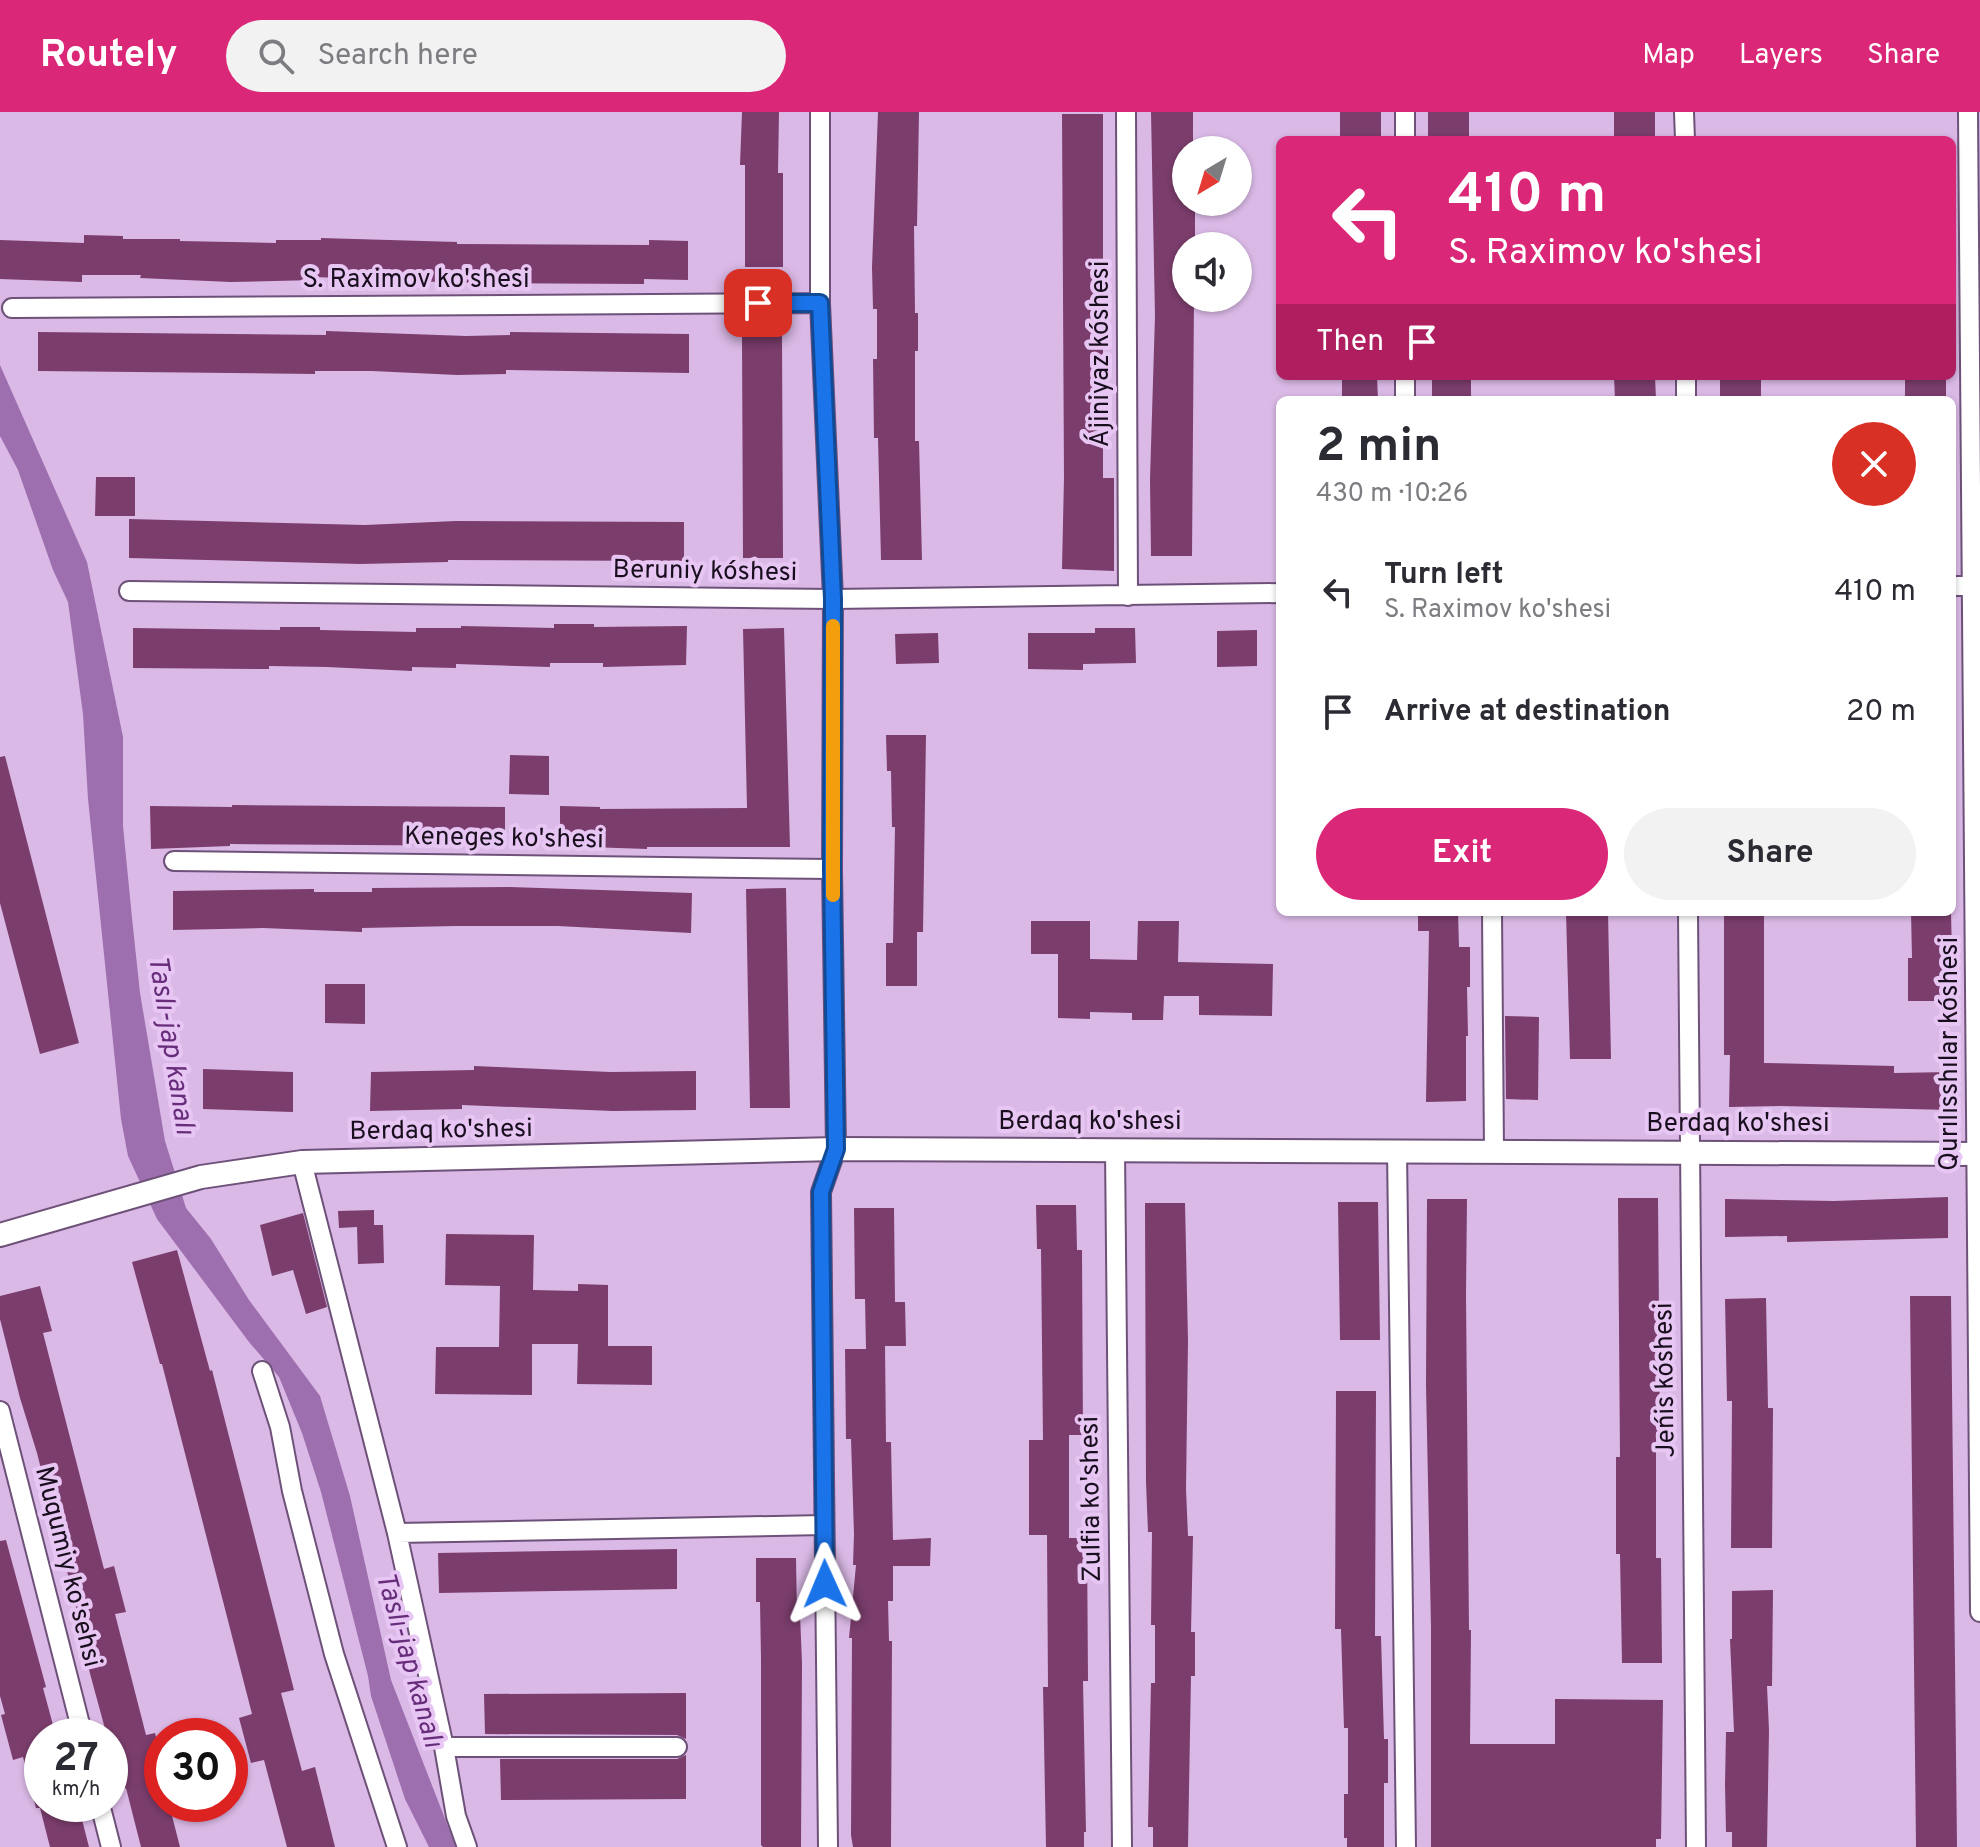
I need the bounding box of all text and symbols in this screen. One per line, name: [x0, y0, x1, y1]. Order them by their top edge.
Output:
search box: [226, 20, 786, 92]
text: Routely: [40, 32, 178, 81]
icon: search: [254, 34, 298, 78]
text: Search here: [318, 38, 478, 75]
text: Map: [1642, 38, 1695, 74]
text: Layers: [1739, 38, 1823, 74]
text: Share: [1867, 38, 1940, 74]
north arrow: [1172, 136, 1252, 216]
map controls: [1172, 136, 1252, 312]
text: 410 m: [1448, 162, 1606, 232]
icon: left: [1316, 168, 1420, 272]
text: S. Raximov ko'shesi: [1448, 231, 1763, 277]
button: sound: [1172, 232, 1252, 312]
street label: Ájiniyaz kóshesi: [1083, 261, 1118, 447]
street label: S. Raximov ko'shesi: [302, 264, 530, 297]
pin: [724, 269, 792, 337]
icon: arrive: [736, 281, 780, 325]
icon: arrive: [1400, 320, 1444, 364]
text: Then: [1316, 324, 1384, 361]
text: 2 min: [1316, 418, 1441, 478]
button: close: [1832, 422, 1916, 506]
text: 430 m · 10:26: [1316, 478, 1468, 511]
street label: Beruniy kóshesi: [612, 554, 798, 590]
text: Turn left: [1384, 557, 1504, 594]
icon: left: [1316, 570, 1360, 614]
text: 410 m: [1834, 574, 1916, 611]
text: S. Raximov ko'shesi: [1384, 594, 1611, 627]
icon: arrive: [1316, 690, 1360, 734]
text: Arrive at destination: [1384, 694, 1670, 731]
text: 20 m: [1846, 694, 1916, 731]
button: Exit: [1316, 808, 1608, 900]
button: Share: [1624, 808, 1916, 900]
street label: Keneges ko'shesi: [404, 821, 604, 857]
street label: Qurılısshılar kóshesi: [1934, 937, 1967, 1171]
water label: Taslı-jap kanalı: [138, 953, 202, 1138]
street label: Berdaq ko'shesi: [998, 1106, 1182, 1139]
street label: Berdaq ko'shesi: [1646, 1108, 1830, 1141]
street label: Berdaq ko'shesi: [349, 1113, 533, 1149]
street label: Jeńis kóshesi: [1648, 1302, 1684, 1458]
street label: Zulfia ko'shesi: [1074, 1416, 1110, 1582]
street label: Muqumiy ko'sehsi: [26, 1463, 108, 1671]
position arrow: [783, 1542, 867, 1626]
water label: Taslı-jap kanalı: [366, 1568, 451, 1753]
speed limit sign: 30: [144, 1718, 248, 1822]
text: 27: [53, 1735, 99, 1785]
text: km/h: [52, 1777, 100, 1803]

